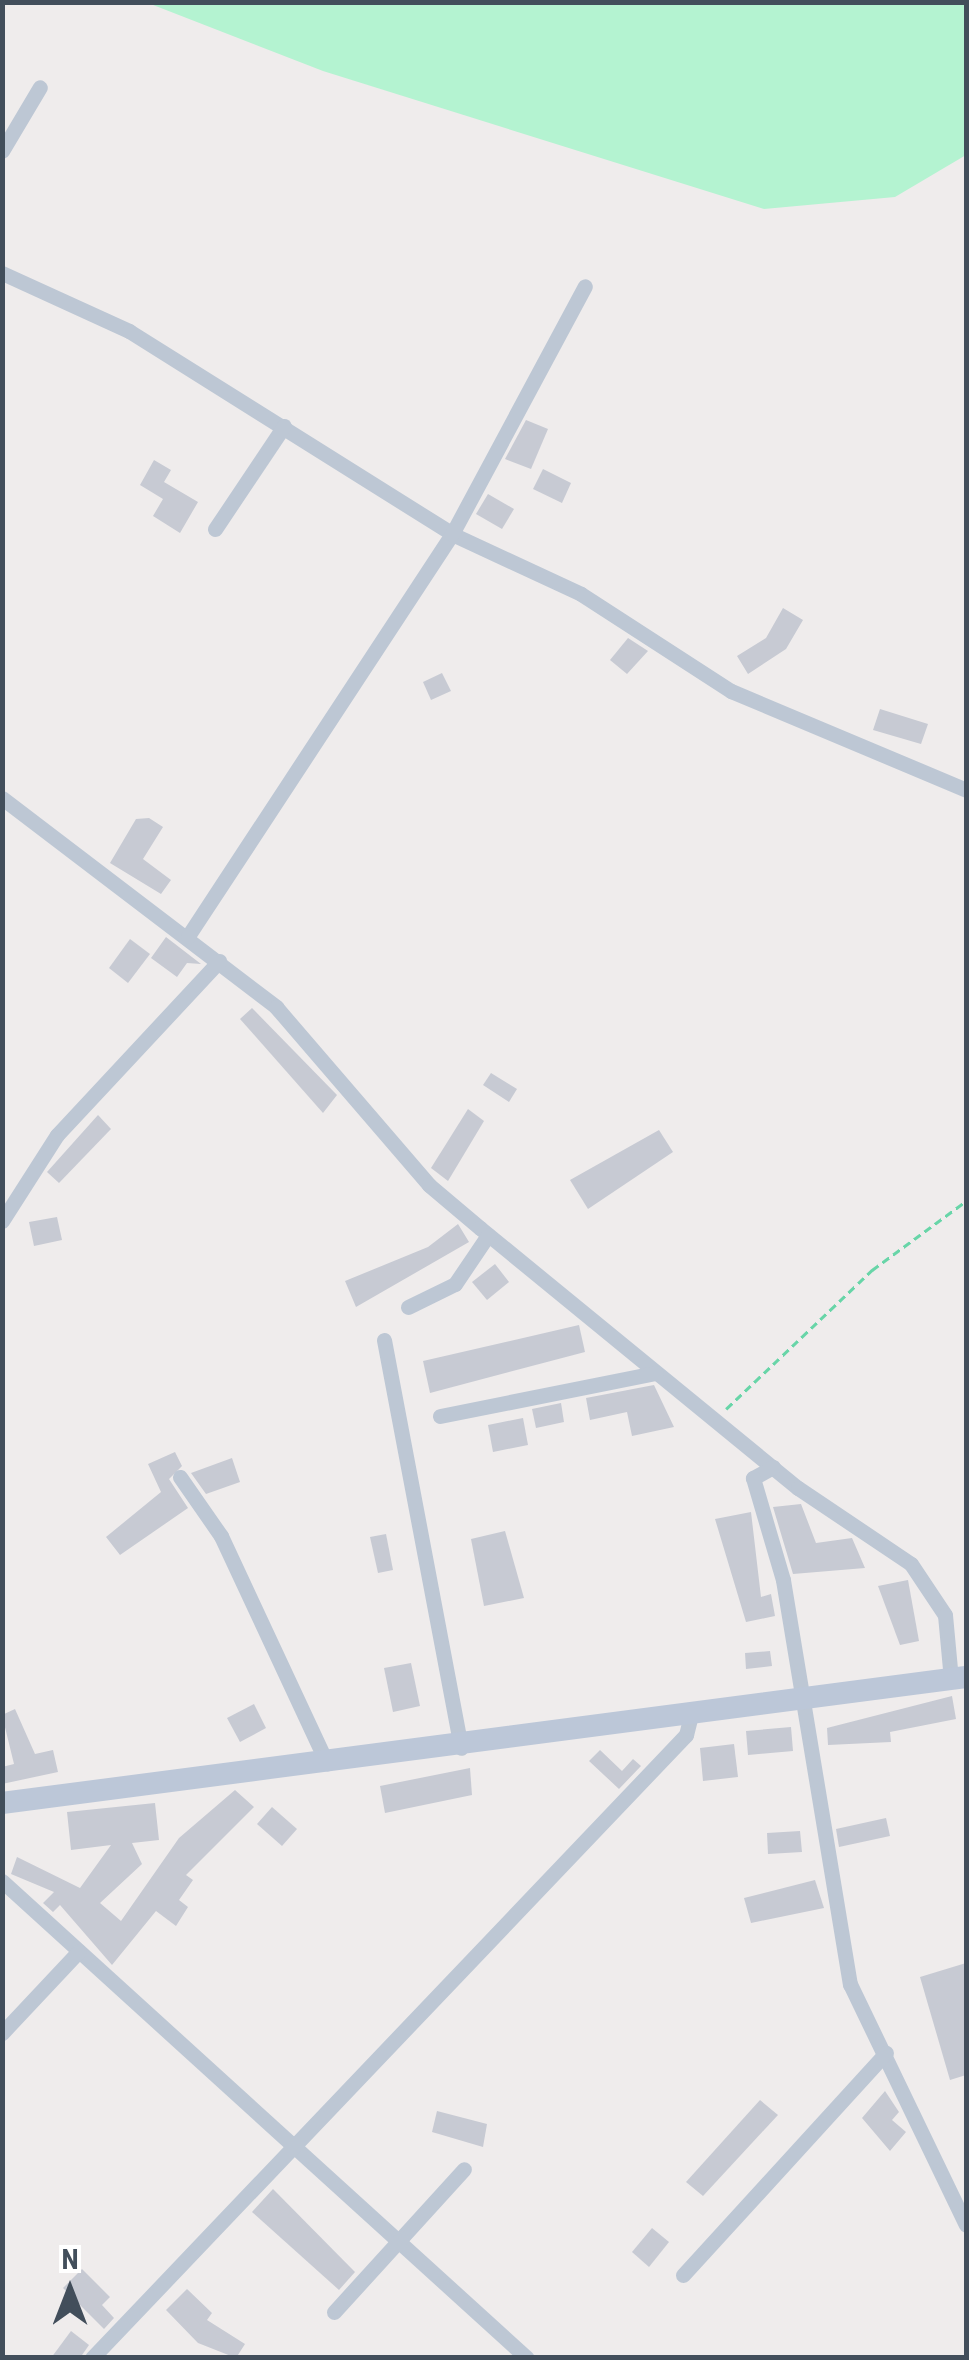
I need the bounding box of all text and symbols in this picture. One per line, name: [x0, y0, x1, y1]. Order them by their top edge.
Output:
north arrow: [20, 2240, 120, 2340]
text: N: [61, 2243, 79, 2276]

